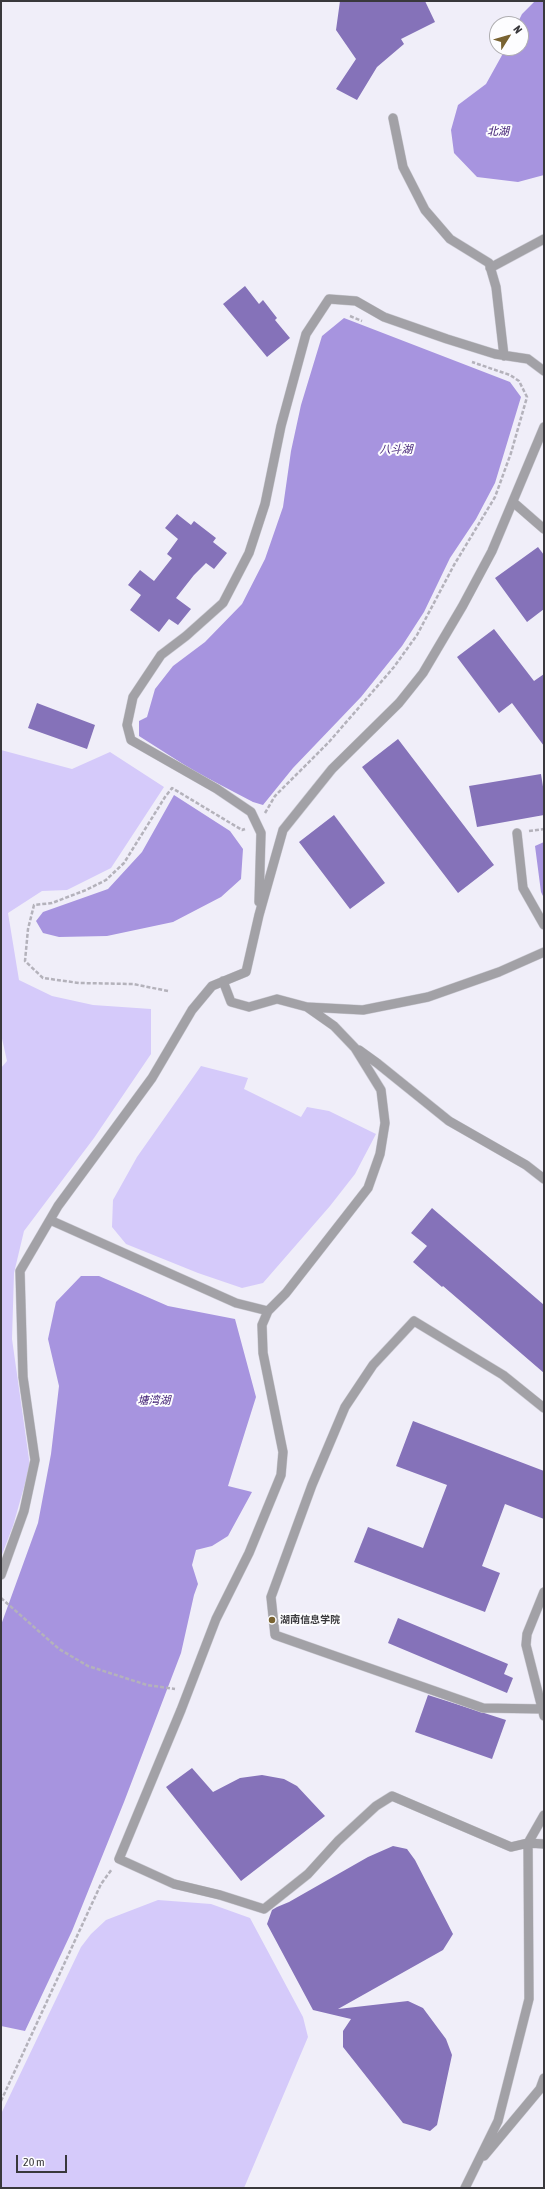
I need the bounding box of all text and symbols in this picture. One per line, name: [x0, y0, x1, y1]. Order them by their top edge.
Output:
north arrow: [489, 16, 529, 56]
text: N: [511, 23, 525, 36]
water label: 北湖: [487, 125, 509, 139]
water label: 八斗湖: [380, 443, 412, 457]
water label: 塘湾湖: [138, 1394, 170, 1408]
place label: 湖南信息学院: [280, 1614, 340, 1626]
marker: 湖南信息学院: [267, 1615, 277, 1625]
scale bar: [18, 2147, 69, 2173]
text: 20 m: [23, 2155, 45, 2169]

